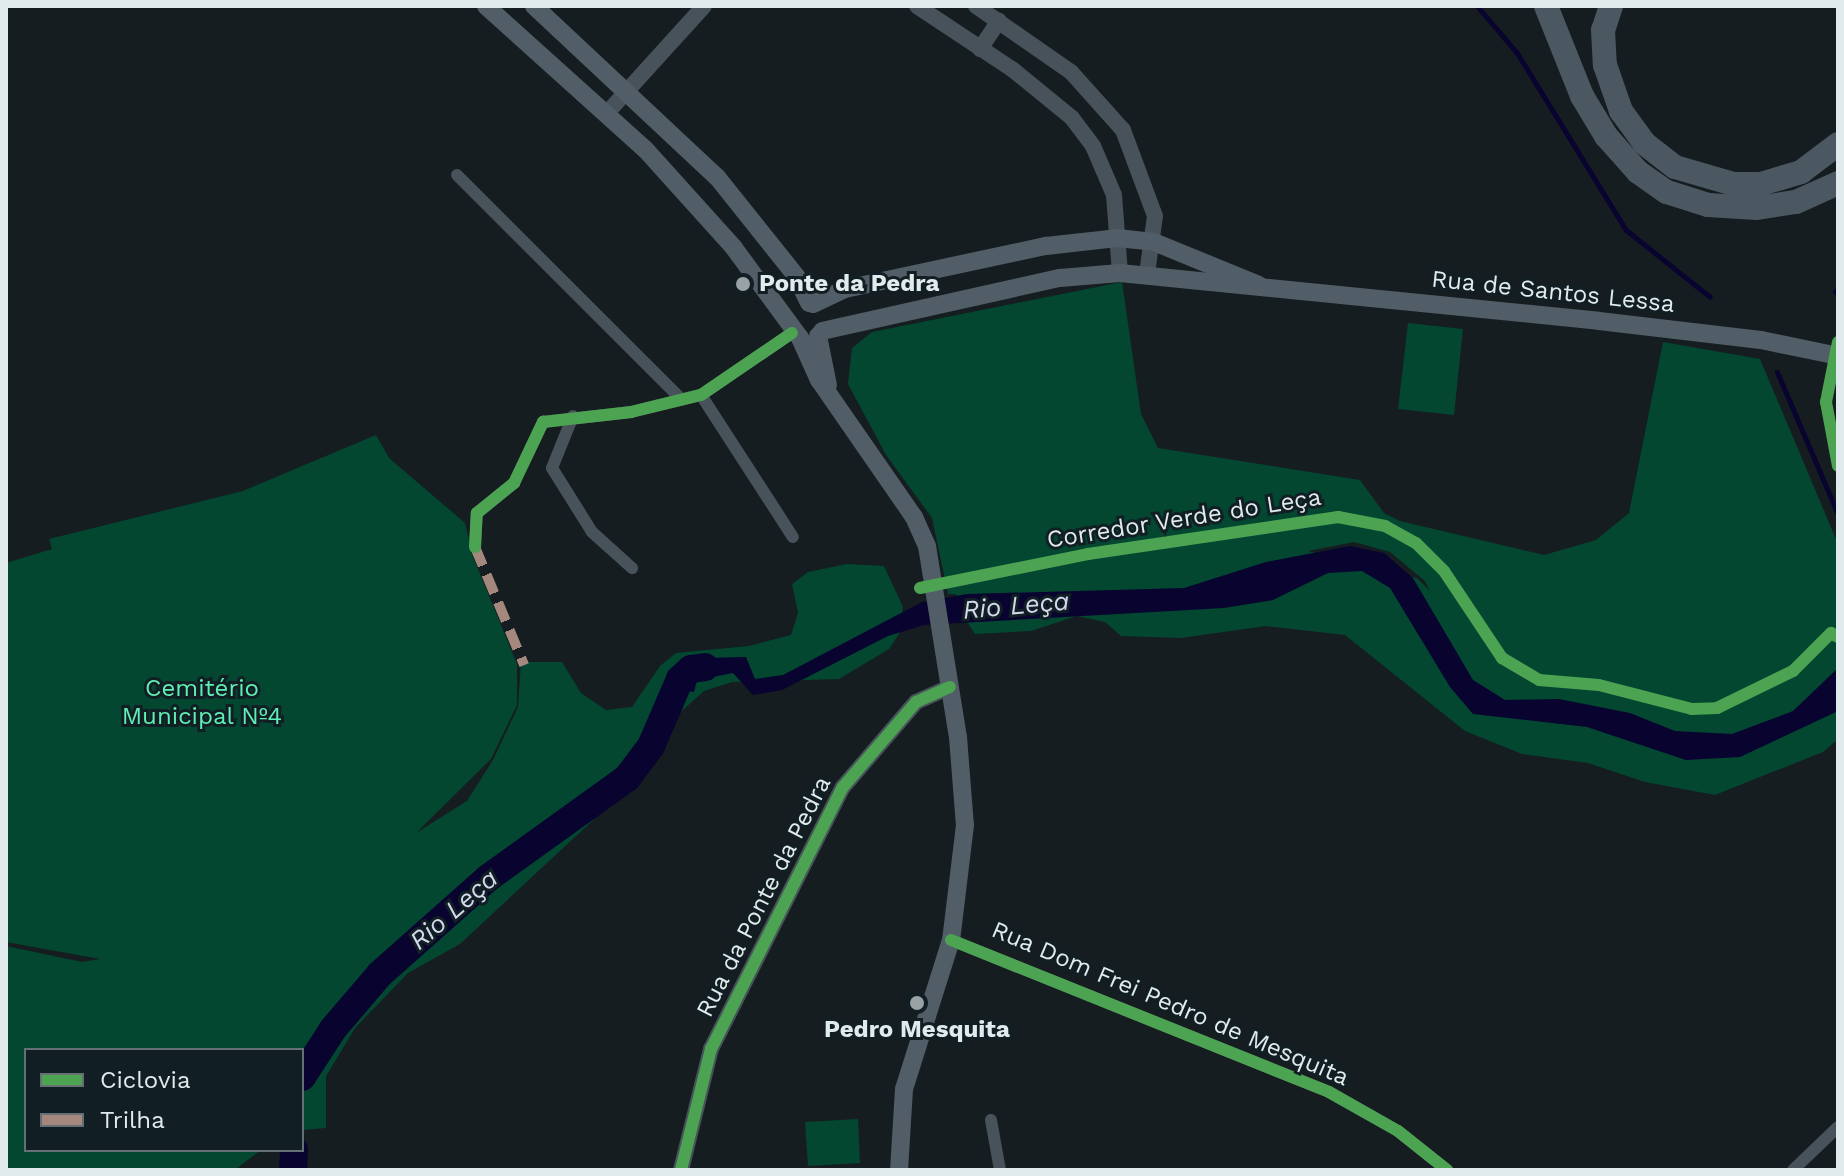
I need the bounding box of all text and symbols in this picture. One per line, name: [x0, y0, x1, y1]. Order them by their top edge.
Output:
street label: Rua de Santos Lessa: [1430, 265, 1676, 319]
place label: Ponte da Pedra: [759, 270, 940, 298]
marker: Ponte da Pedra: [734, 275, 752, 293]
street label: Corredor Verde do Leça: [1044, 483, 1324, 555]
water label: Rio Leça: [962, 586, 1070, 626]
park label: Cemitério Municipal Nº4: [121, 675, 283, 731]
street label: Rua da Ponte da Pedra: [690, 771, 838, 1023]
water label: Rio Leça: [404, 863, 504, 957]
street label: Rua Dom Frei Pedro de Mesquita: [987, 915, 1353, 1093]
marker: Pedro Mesquita: [908, 994, 926, 1012]
place label: Pedro Mesquita: [824, 1016, 1010, 1044]
legend: [24, 1048, 304, 1152]
text: Ciclovia: [100, 1066, 190, 1094]
text: Trilha: [100, 1106, 165, 1134]

